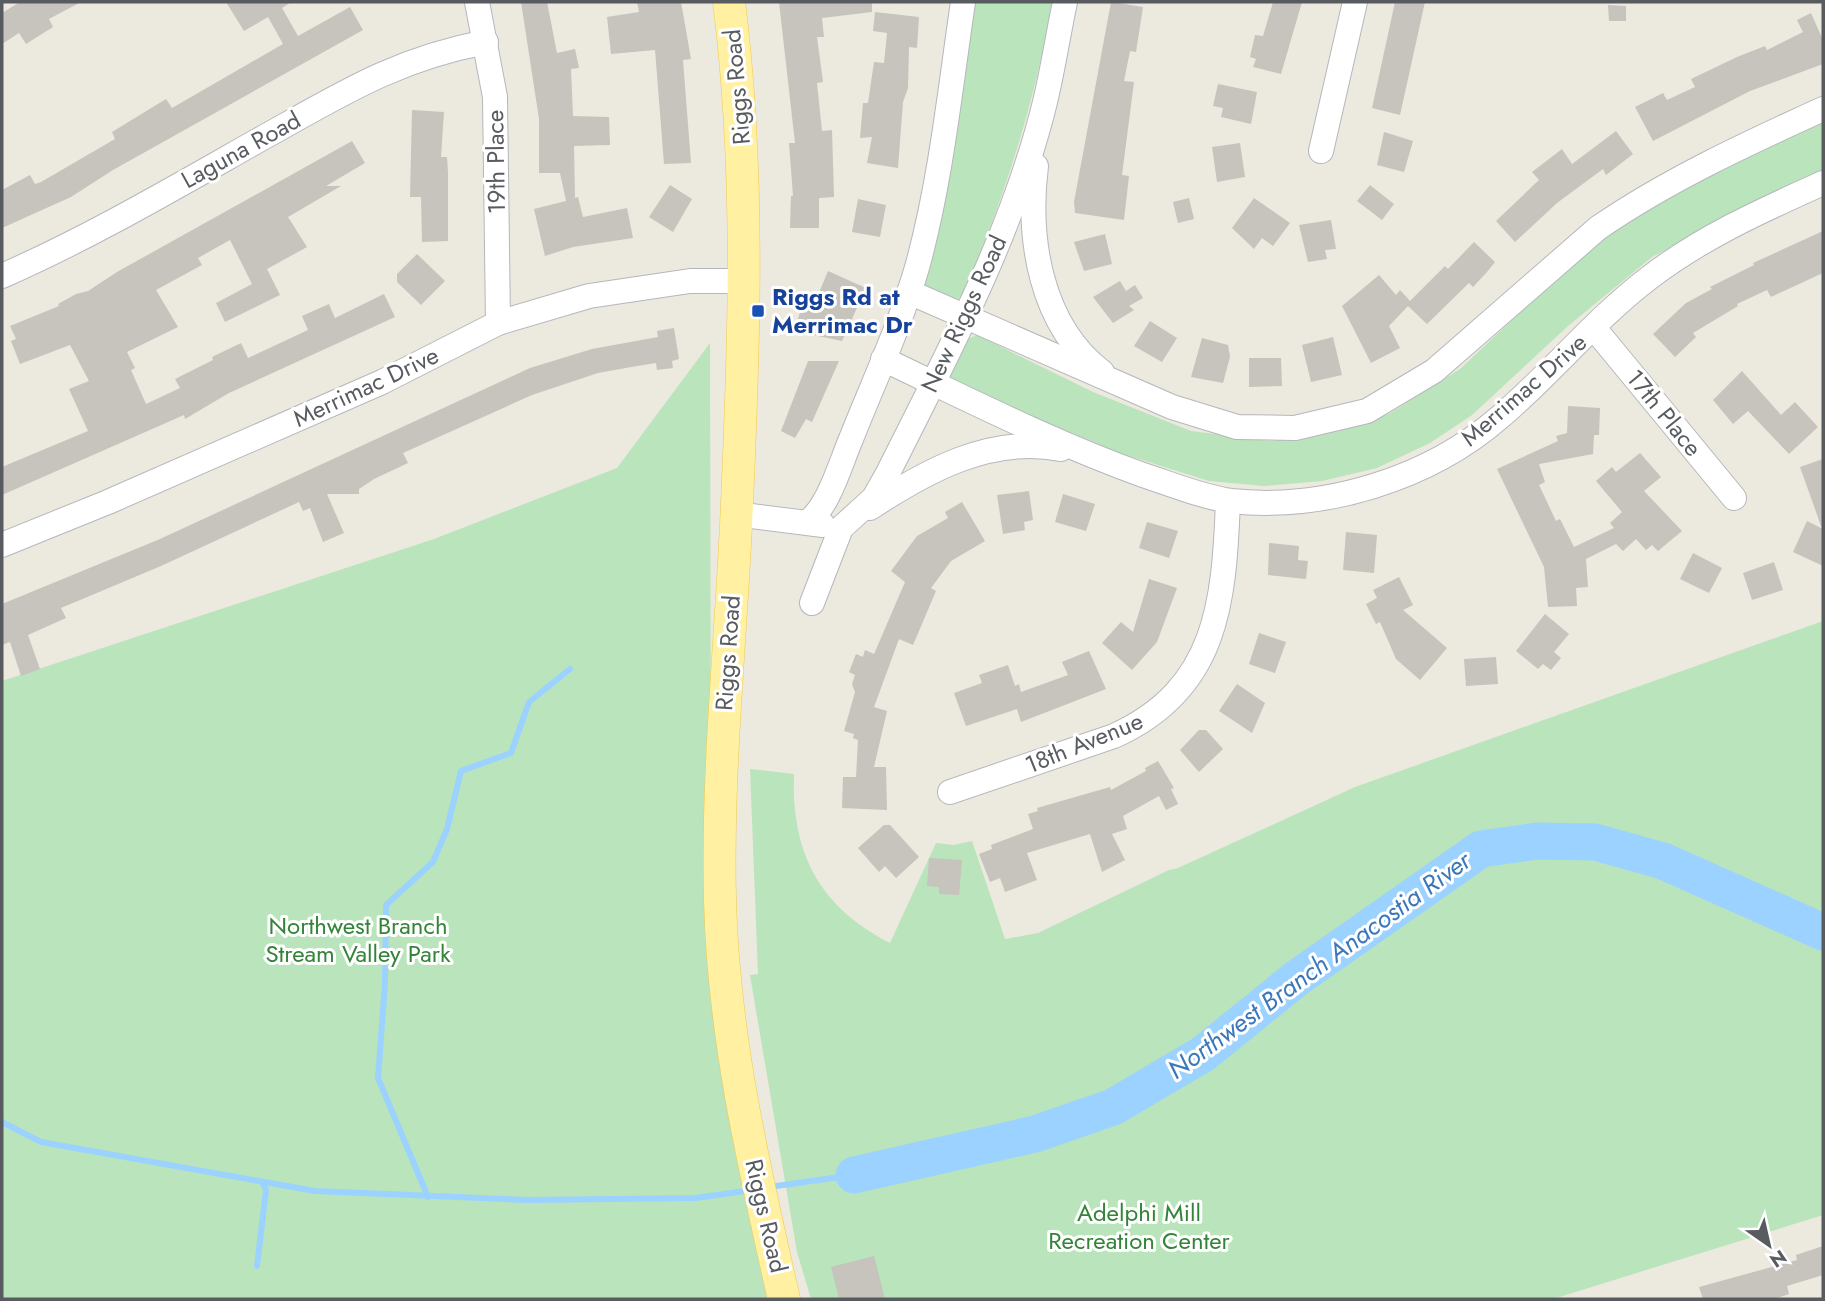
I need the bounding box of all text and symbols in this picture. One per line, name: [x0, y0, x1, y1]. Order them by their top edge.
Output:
street label: Riggs Road: [714, 28, 759, 146]
street label: Laguna Road: [175, 102, 307, 197]
street label: 19th Place: [477, 110, 514, 214]
street label: New Riggs Road: [912, 229, 1015, 398]
place label: Riggs Rd at Merrimac Dr: [772, 279, 913, 342]
marker: Riggs Rd at Merrimac Dr: [750, 303, 766, 319]
street label: Merrimac Drive: [1453, 325, 1594, 454]
street label: Merrimac Drive: [287, 338, 444, 436]
street label: 17th Place: [1618, 362, 1710, 464]
street label: Riggs Road: [706, 594, 749, 712]
street label: 18th Avenue: [1020, 703, 1148, 782]
water label: Northwest Branch Anacostia River: [1160, 841, 1480, 1088]
park label: Northwest Branch Stream Valley Park: [265, 908, 451, 971]
street label: Riggs Road: [736, 1156, 797, 1276]
park label: Adelphi Mill Recreation Center: [1048, 1195, 1231, 1258]
north arrow: [1734, 1210, 1804, 1280]
text: N: [1764, 1243, 1792, 1274]

